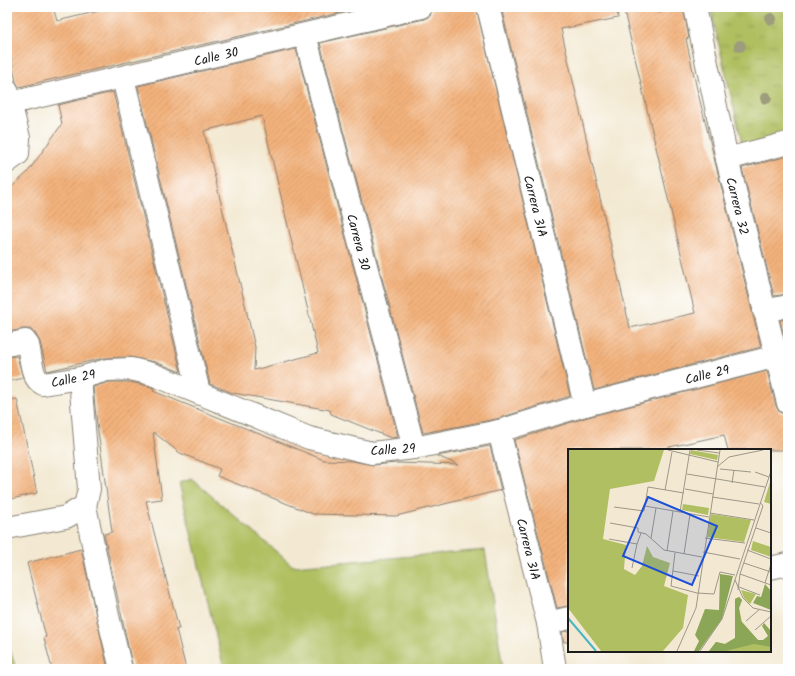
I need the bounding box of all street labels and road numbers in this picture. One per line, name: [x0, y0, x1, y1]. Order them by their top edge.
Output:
street label: Calle 30: [192, 42, 241, 73]
street label: Carrera 31A: [517, 173, 552, 240]
street label: Carrera 32: [719, 175, 754, 237]
street label: Carrera 30: [340, 212, 375, 274]
street label: Calle 29: [683, 360, 732, 391]
street label: Calle 29: [49, 364, 98, 394]
street label: Calle 29: [370, 438, 417, 463]
street label: Carrera 31A: [510, 516, 545, 583]

